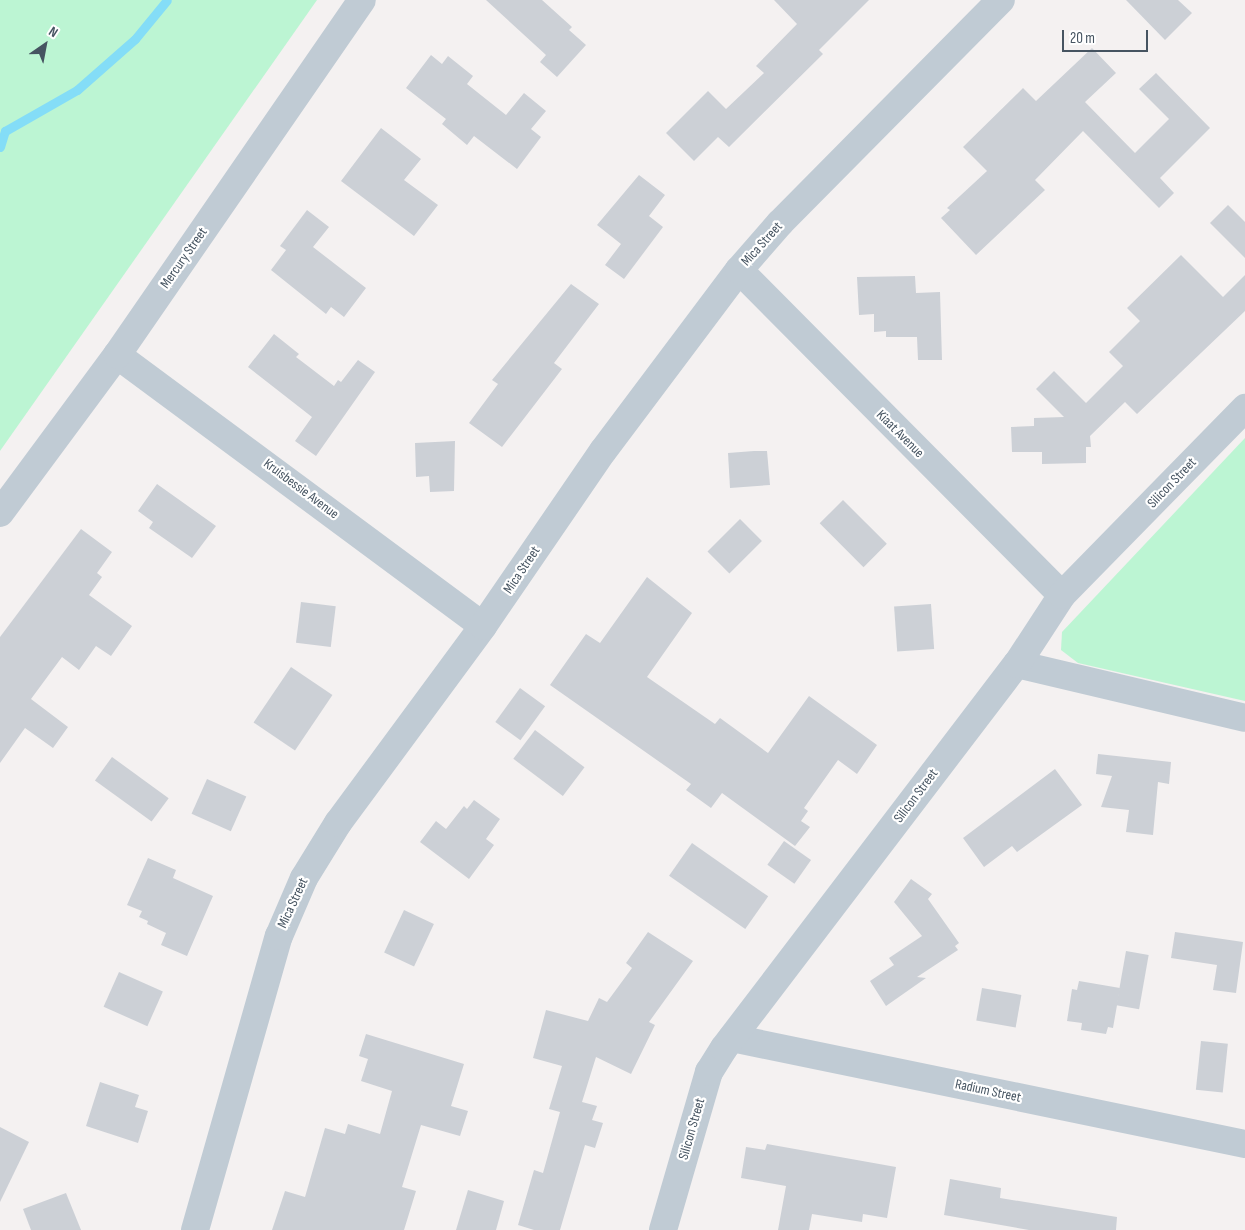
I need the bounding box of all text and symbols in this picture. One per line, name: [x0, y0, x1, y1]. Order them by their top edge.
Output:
north arrow: [20, 20, 70, 70]
scale bar: [1065, 20, 1151, 52]
text: N: [46, 23, 61, 41]
text: 20 m: [1070, 29, 1095, 48]
street label: Mica Street: [738, 219, 786, 269]
street label: Mercury Street: [157, 224, 211, 292]
street label: Kiaat Avenue: [873, 407, 927, 461]
street label: Silicon Street: [1144, 454, 1200, 512]
street label: Kruisbessie Avenue: [260, 455, 342, 523]
street label: Mica Street: [500, 543, 544, 597]
street label: Silicon Street: [890, 766, 942, 826]
street label: Mica Street: [274, 875, 312, 931]
street label: Radium Street: [954, 1076, 1022, 1106]
street label: Silicon Street: [675, 1096, 709, 1162]

